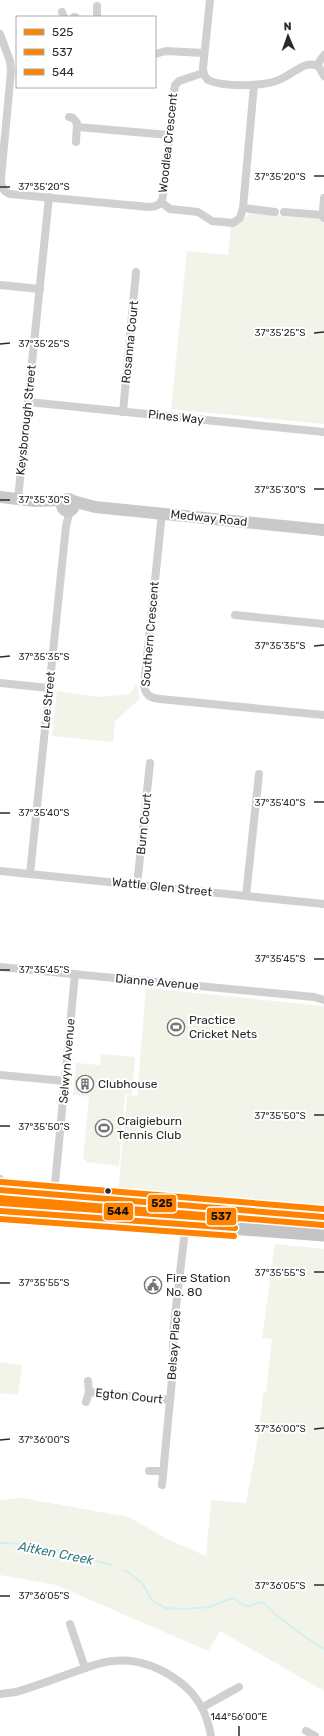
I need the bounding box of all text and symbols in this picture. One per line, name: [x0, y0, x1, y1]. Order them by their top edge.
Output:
legend: [16, 16, 156, 88]
north arrow: [268, 16, 308, 56]
text: N: [283, 20, 292, 33]
text: 525: [52, 25, 73, 39]
text: 537: [52, 45, 73, 59]
text: 544: [52, 65, 75, 79]
street label: Woodlea Crescent: [156, 92, 180, 193]
text: 37°35'20"S: [254, 171, 306, 183]
text: 37°35'20"S: [18, 181, 70, 193]
street label: Rosanna Court: [119, 300, 141, 384]
text: 37°35'25"S: [255, 327, 305, 339]
text: 37°35'25"S: [19, 338, 69, 350]
street label: Keysborough Street: [13, 364, 39, 476]
street label: Pines Way: [147, 407, 205, 427]
text: 37°35'30"S: [254, 484, 306, 496]
text: 37°35'30"S: [18, 494, 70, 506]
street label: Medway Road: [170, 507, 248, 529]
street label: Southern Crescent: [138, 581, 162, 687]
text: 37°35'35"S: [254, 640, 306, 652]
text: 37°35'35"S: [18, 651, 70, 663]
street label: Lee Street: [38, 670, 58, 729]
street label: Burn Court: [134, 792, 154, 855]
text: 37°35'40"S: [254, 797, 306, 809]
text: 37°35'40"S: [18, 807, 70, 819]
street label: Wattle Glen Street: [111, 875, 213, 899]
text: 37°35'45"S: [255, 953, 305, 965]
text: 37°35'45"S: [19, 964, 69, 976]
street label: Dianne Avenue: [115, 971, 200, 993]
place label: Practice Cricket Nets: [189, 1013, 257, 1041]
sports icon: Practice Cricket Nets: [166, 1017, 186, 1037]
street label: Selwyn Avenue: [56, 1018, 78, 1104]
building icon: Clubhouse: [75, 1074, 95, 1094]
place label: Clubhouse: [98, 1077, 158, 1091]
text: 37°35'50"S: [254, 1110, 306, 1122]
place label: Craigieburn Tennis Club: [117, 1114, 182, 1142]
sports icon: Craigieburn Tennis Club: [94, 1118, 114, 1138]
text: 37°35'50"S: [18, 1121, 70, 1133]
unlabelled marker: [103, 1186, 113, 1196]
line badge: 525: [147, 1194, 177, 1213]
text: 525: [151, 1197, 173, 1210]
line badge: 544: [103, 1202, 134, 1221]
text: 544: [107, 1205, 130, 1218]
line badge: 537: [206, 1207, 237, 1226]
text: 537: [211, 1210, 232, 1223]
text: 37°35'55"S: [255, 1267, 306, 1279]
place label: Fire Station No. 80: [166, 1271, 231, 1299]
public building icon: Fire Station No. 80: [143, 1275, 163, 1295]
text: 37°35'55"S: [19, 1277, 70, 1289]
street label: Belsay Place: [165, 1309, 183, 1380]
street label: Egton Court: [95, 1386, 164, 1407]
text: 37°36'00"S: [254, 1423, 306, 1435]
text: 37°36'00"S: [18, 1434, 70, 1446]
water label: Aitken Creek: [16, 1538, 95, 1568]
text: 37°36'05"S: [254, 1580, 306, 1592]
text: 37°36'05"S: [18, 1590, 70, 1602]
text: 144°56'00"E: [211, 1711, 267, 1723]

